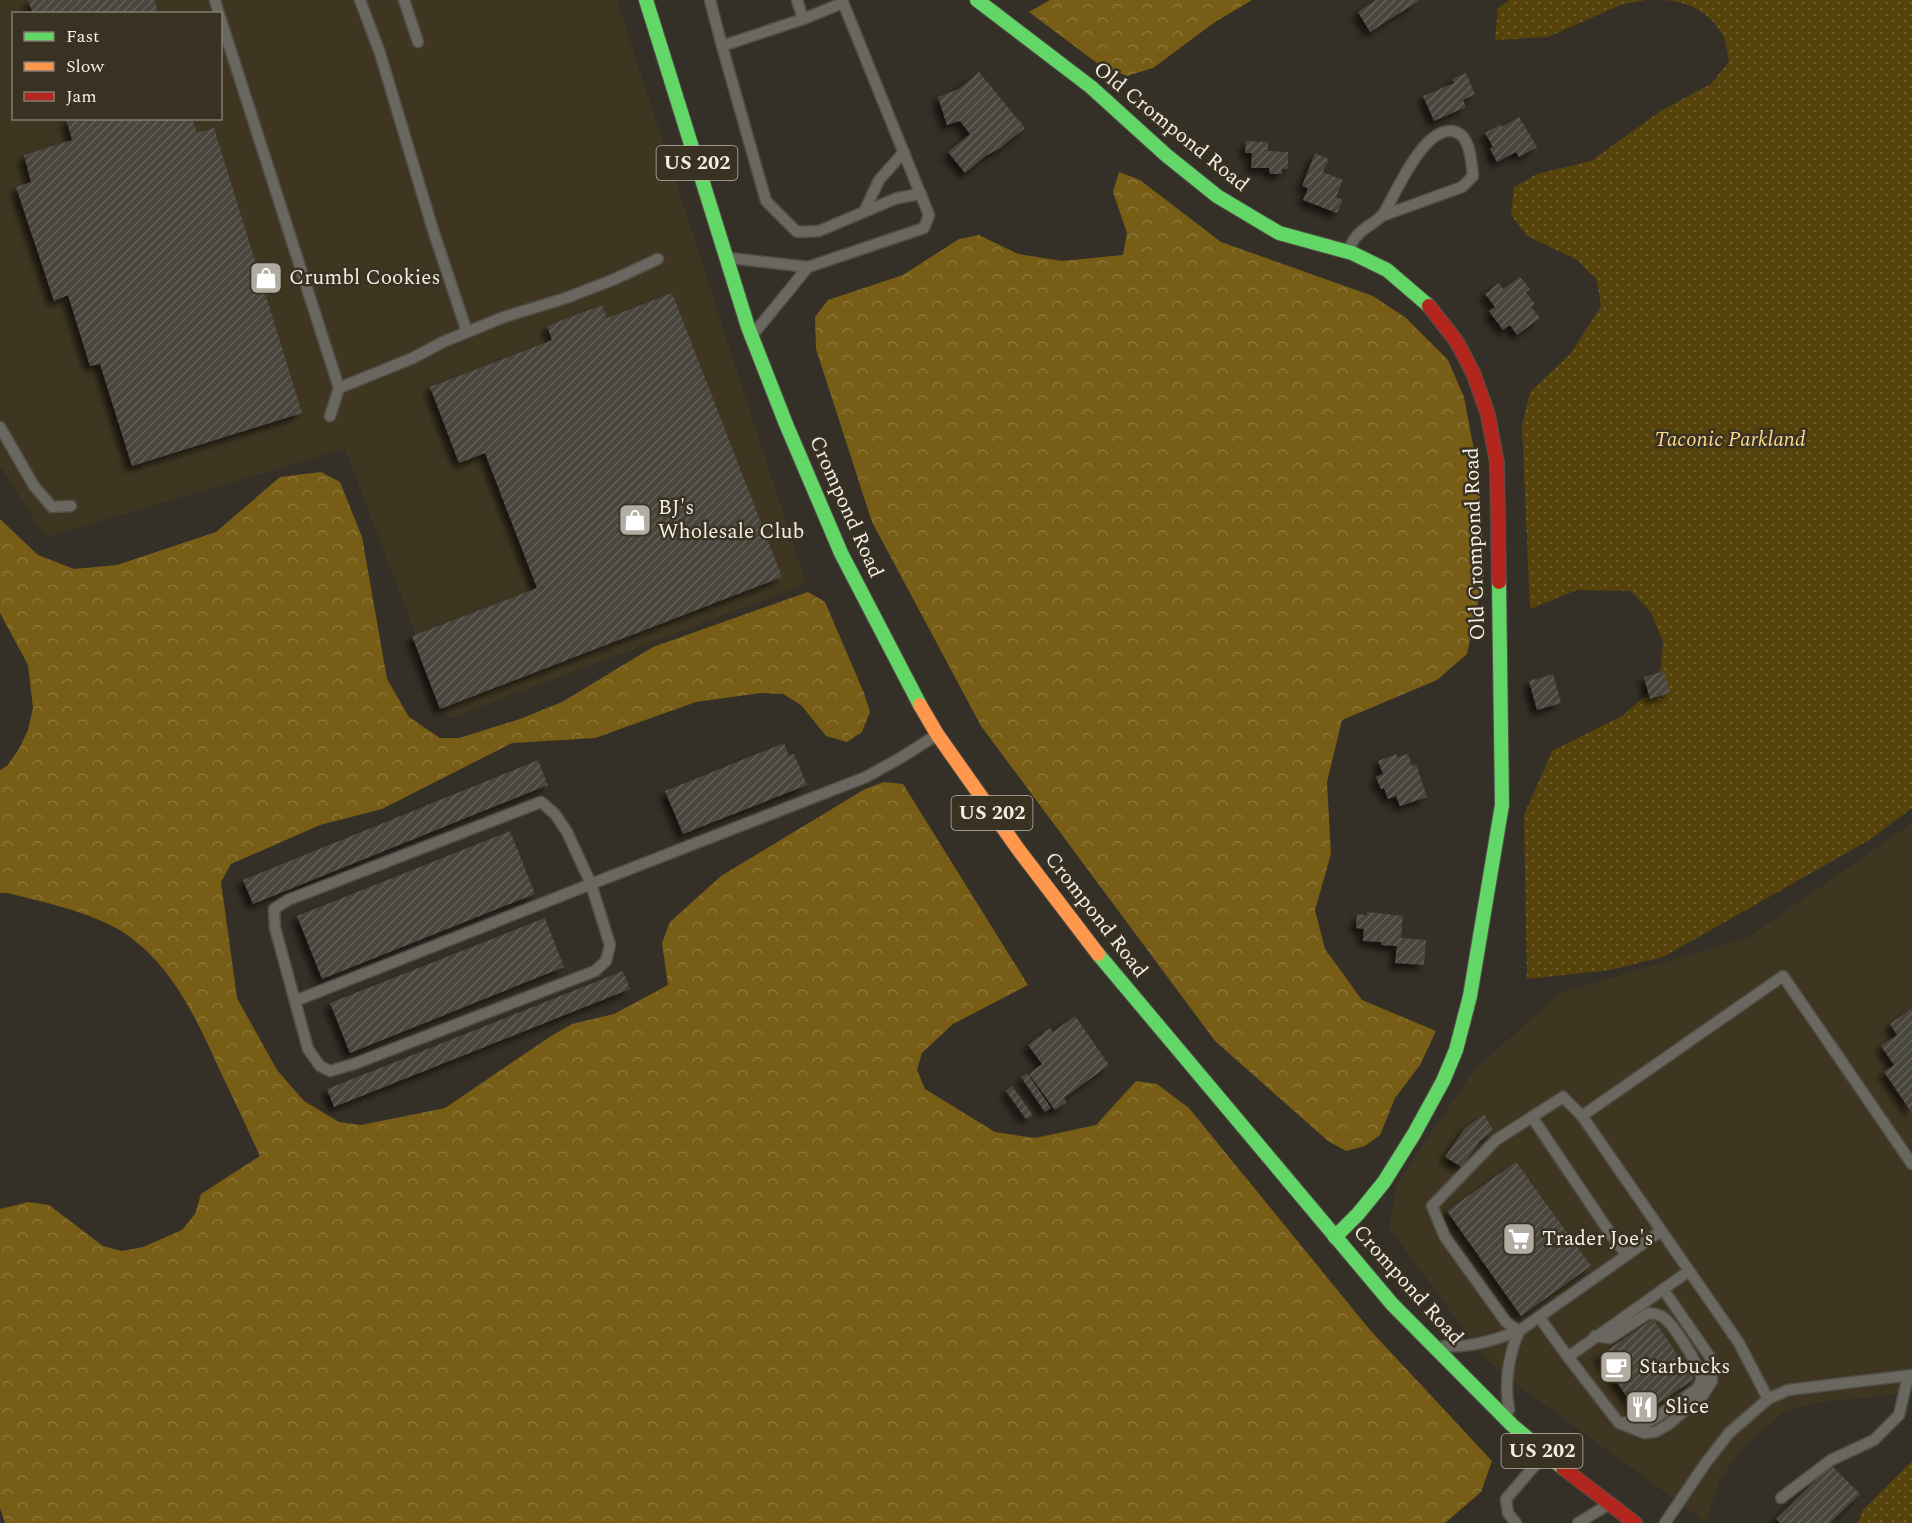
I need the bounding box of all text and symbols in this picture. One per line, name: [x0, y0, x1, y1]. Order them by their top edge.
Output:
legend: [12, 12, 222, 120]
text: Fast: [66, 23, 99, 50]
text: Slow: [66, 53, 105, 80]
street label: Old Crompond Road: [1086, 54, 1256, 200]
text: Jam: [66, 83, 97, 110]
road number: US 202: [656, 146, 738, 180]
shop icon: Crumbl Cookies: [248, 260, 284, 296]
place label: Crumbl Cookies: [289, 262, 441, 294]
park label: Taconic Parkland: [1654, 424, 1806, 456]
street label: Crompond Road: [800, 431, 892, 583]
street label: Old Crompond Road: [1456, 447, 1494, 641]
place label: BJ's Wholesale Club: [658, 492, 804, 548]
shop icon: BJ's Wholesale Club: [617, 502, 653, 538]
road number: US 202: [952, 796, 1032, 830]
street label: Crompond Road: [1036, 845, 1156, 985]
street label: Crompond Road: [1345, 1217, 1471, 1353]
supermarket icon: Trader Joe's: [1501, 1221, 1537, 1257]
place label: Trader Joe's: [1542, 1223, 1654, 1255]
cafe icon: Starbucks: [1598, 1349, 1634, 1385]
place label: Starbucks: [1639, 1351, 1730, 1383]
restaurant icon: Slice: [1624, 1389, 1660, 1425]
place label: Slice: [1665, 1391, 1709, 1423]
road number: US 202: [1502, 1434, 1582, 1468]

